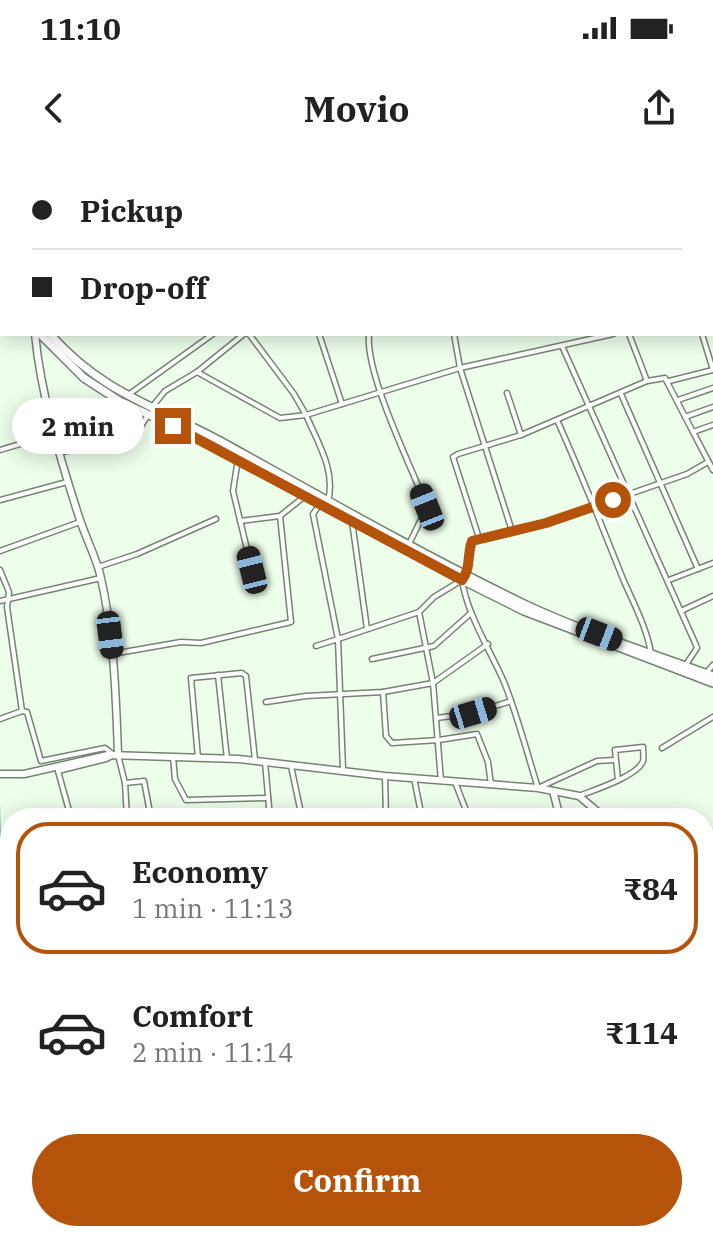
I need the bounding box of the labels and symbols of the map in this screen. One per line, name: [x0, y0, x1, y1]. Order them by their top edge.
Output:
callout: 2 min: [13, 398, 145, 454]
route end: [155, 408, 191, 444]
car: [407, 480, 447, 534]
route start: [595, 482, 631, 518]
car: [235, 544, 269, 596]
car: [95, 610, 125, 660]
car: [572, 614, 626, 654]
car: [447, 695, 499, 731]

